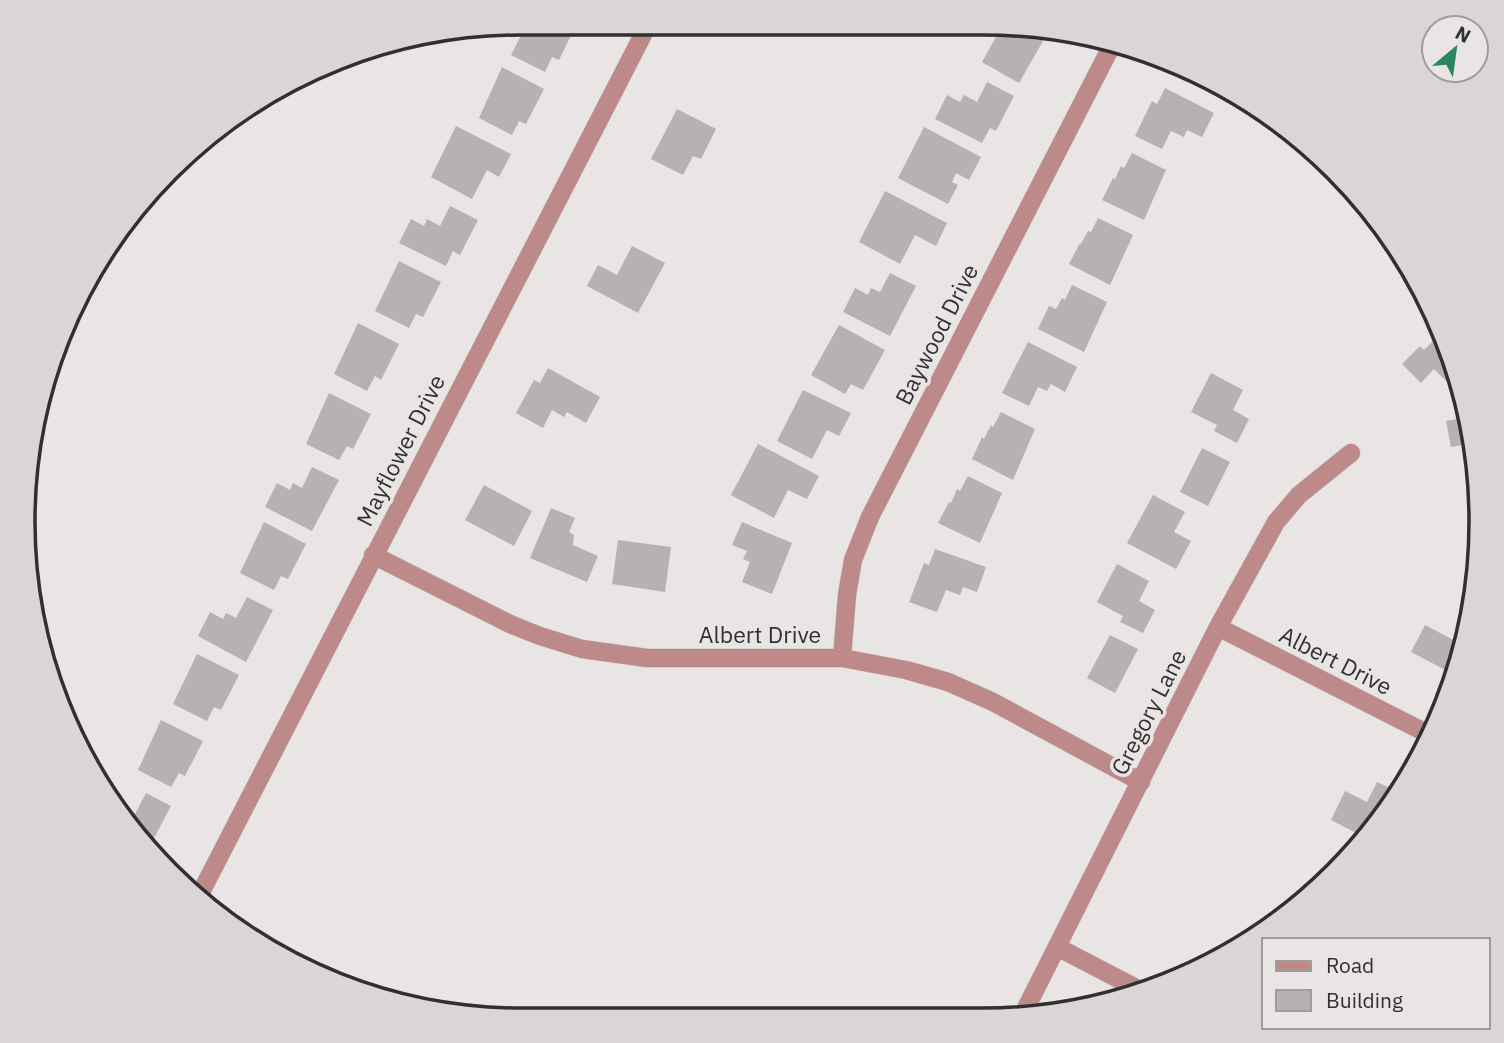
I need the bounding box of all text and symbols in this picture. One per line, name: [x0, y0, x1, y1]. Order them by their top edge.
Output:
north arrow: [1420, 14, 1490, 84]
text: N: [1451, 20, 1475, 48]
street label: Baywood Drive: [888, 259, 984, 409]
street label: Mayflower Drive: [349, 369, 451, 531]
street label: Albert Drive: [699, 619, 821, 649]
street label: Albert Drive: [1275, 619, 1397, 701]
street label: Gregory Lane: [1104, 644, 1192, 780]
legend: [1262, 938, 1490, 1029]
text: Road: [1326, 951, 1374, 979]
text: Building: [1326, 986, 1403, 1014]

